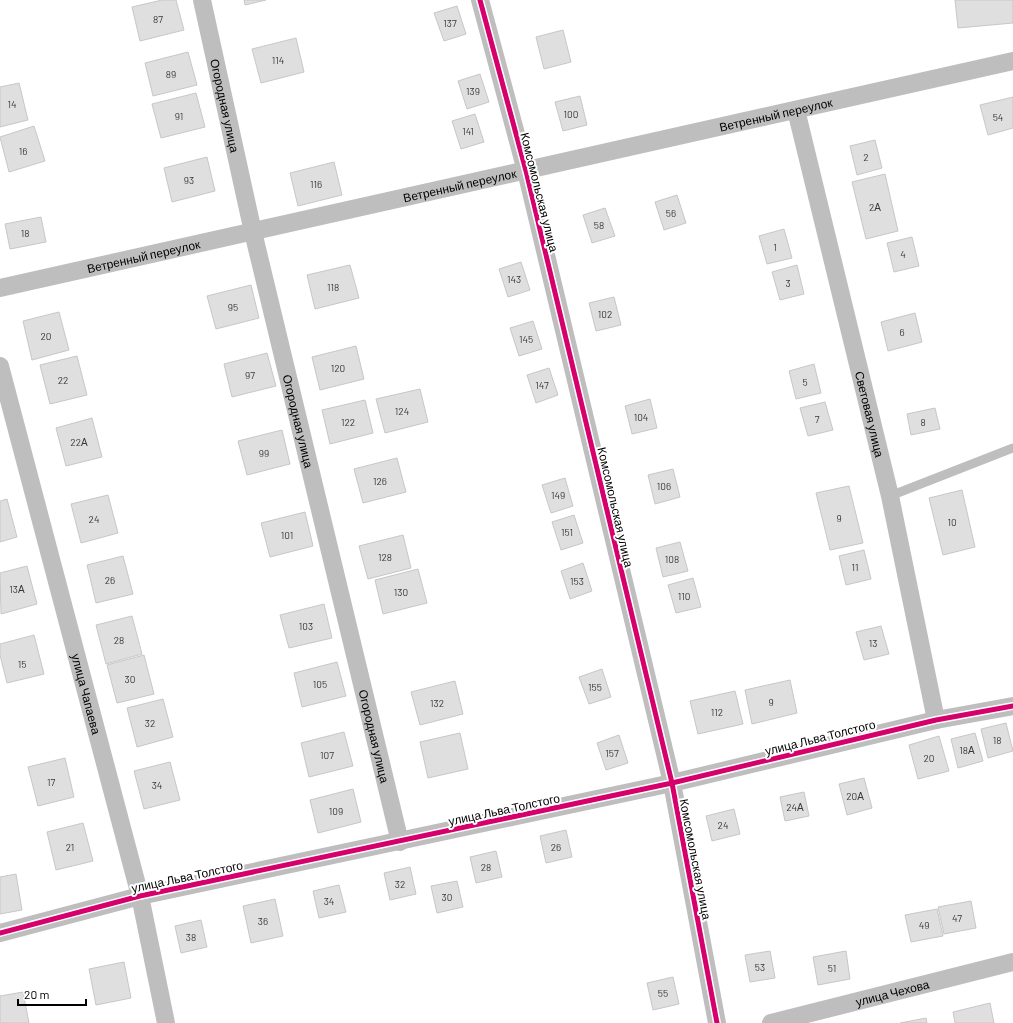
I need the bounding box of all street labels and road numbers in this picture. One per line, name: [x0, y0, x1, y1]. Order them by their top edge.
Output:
street label: Огородная улица: [208, 57, 242, 154]
street label: Ветренный переулок: [718, 95, 834, 134]
street label: Комсомольская улица: [517, 131, 562, 254]
street label: Ветренный переулок: [402, 165, 518, 204]
street label: Ветренный переулок: [86, 236, 202, 275]
street label: Световая улица: [853, 370, 887, 459]
street label: Огородная улица: [281, 373, 317, 469]
street label: Комсомольская улица: [594, 446, 637, 569]
street label: улица Чапаева: [68, 652, 104, 736]
street label: Огородная улица: [356, 688, 393, 784]
street label: улица Льва Толстого: [763, 716, 877, 758]
street label: улица Льва Толстого: [447, 790, 561, 829]
street label: Комсомольская улица: [676, 797, 715, 921]
street label: улица Льва Толстого: [130, 857, 244, 896]
street label: улица Чехова: [854, 976, 931, 1009]

